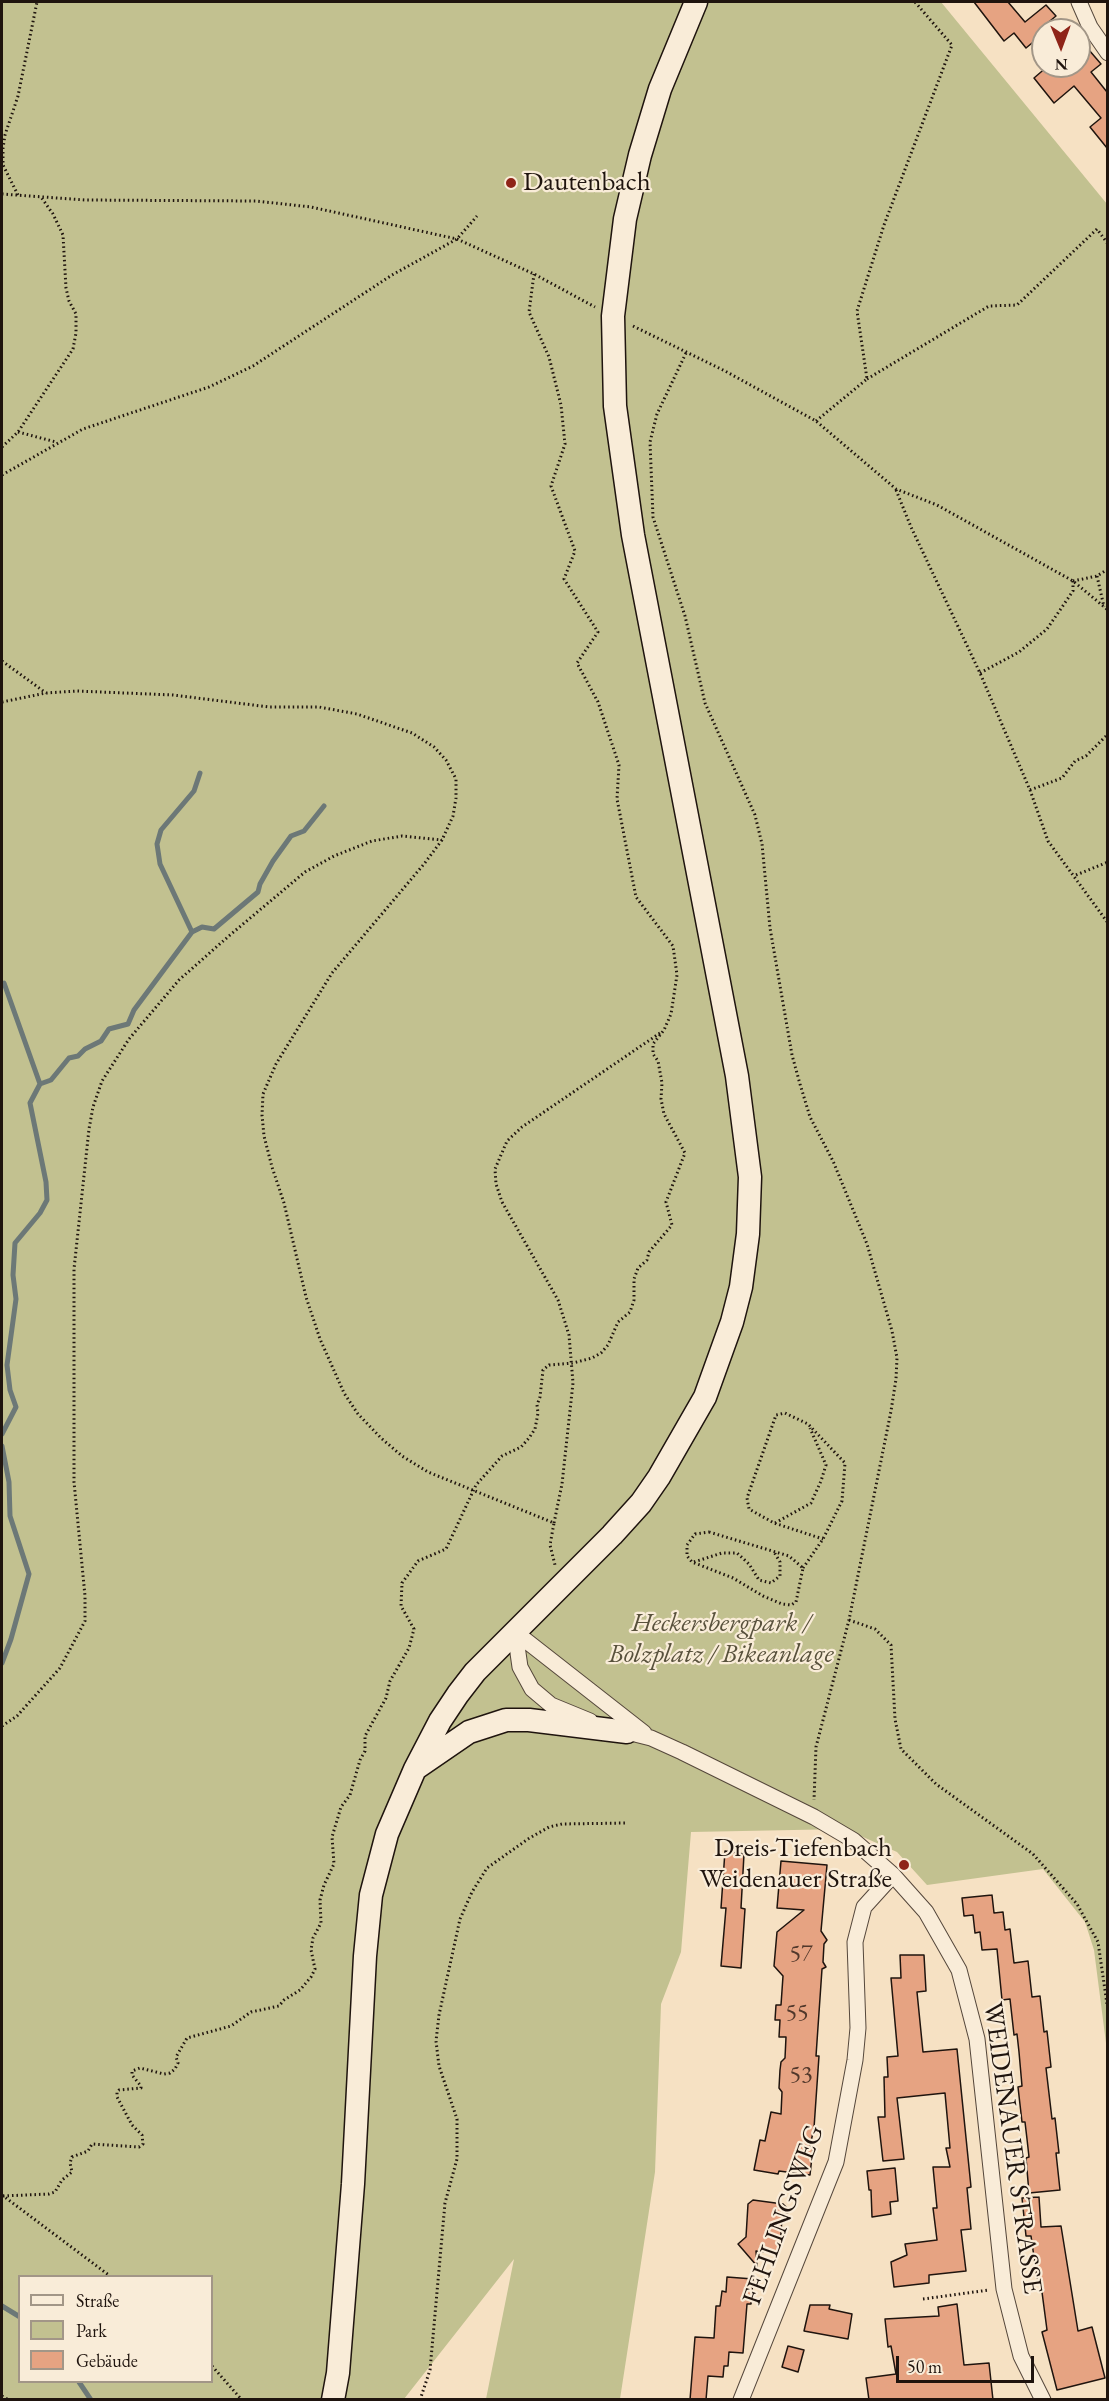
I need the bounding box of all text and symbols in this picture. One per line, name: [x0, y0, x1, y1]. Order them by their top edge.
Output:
north arrow: [1031, 18, 1091, 78]
text: N: [1055, 54, 1068, 75]
place label: Dautenbach: [523, 167, 651, 199]
marker: Dautenbach: [504, 176, 518, 190]
park label: Heckersbergpark / Bolzplatz / Bikeanlage: [608, 1608, 834, 1671]
place label: Dreis-Tiefenbach Weidenauer Straße: [699, 1833, 892, 1896]
marker: Dreis-Tiefenbach Weidenauer Straße: [897, 1858, 911, 1872]
house number: 57: [789, 1940, 813, 1968]
house number: 55: [785, 1999, 809, 2027]
street label: WEIDENAUER STRASSE: [975, 2000, 1049, 2296]
house number: 53: [789, 2061, 813, 2089]
street label: FEHLINGSWEG: [736, 2121, 832, 2309]
legend: [18, 2275, 213, 2383]
text: Straße: [76, 2289, 119, 2312]
text: Park: [76, 2319, 107, 2342]
scale bar: [899, 2344, 1037, 2382]
text: Gebäude: [76, 2349, 138, 2372]
text: 50 m: [907, 2355, 942, 2378]

